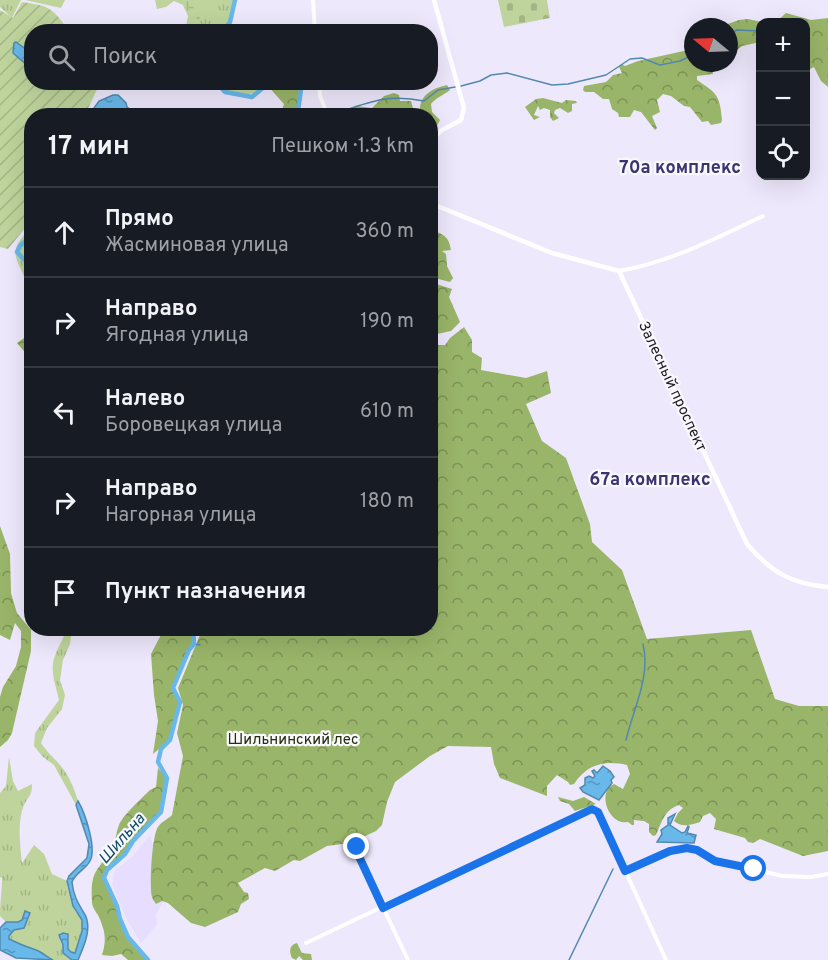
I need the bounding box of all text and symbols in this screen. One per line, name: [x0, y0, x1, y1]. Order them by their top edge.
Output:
north arrow: [684, 18, 738, 72]
map controls: [756, 18, 810, 180]
button: +: [756, 18, 810, 72]
search box: [24, 24, 438, 90]
icon: search: [45, 41, 78, 74]
text: Поиск: [93, 44, 157, 71]
button: −: [756, 72, 810, 126]
button: locate: [756, 126, 810, 180]
text: 17 мин: [48, 131, 130, 164]
text: Пешком · 1.3 km: [271, 134, 414, 160]
district label: 70а комплекс: [619, 157, 741, 180]
text: Прямо: [105, 206, 174, 233]
icon: ahead: [48, 216, 81, 249]
text: 360 m: [356, 219, 414, 245]
text: Жасминовая улица: [105, 233, 289, 259]
text: Направо: [105, 296, 197, 323]
icon: right: [48, 306, 81, 339]
text: 190 m: [360, 309, 414, 335]
street label: Залесный проспект: [633, 319, 710, 455]
text: Ягодная улица: [105, 323, 248, 349]
text: Налево: [105, 386, 185, 413]
icon: left: [48, 396, 81, 429]
text: 610 m: [360, 399, 414, 425]
text: Боровецкая улица: [105, 413, 282, 439]
district label: 67а комплекс: [589, 469, 711, 492]
text: Направо: [105, 476, 197, 503]
icon: right: [48, 486, 81, 519]
text: 180 m: [360, 489, 414, 515]
text: Нагорная улица: [105, 503, 256, 529]
icon: arrive: [48, 576, 81, 609]
text: Пункт назначения: [105, 579, 306, 606]
park label: Шильнинский лес: [228, 731, 358, 750]
water label: Шильна: [95, 809, 150, 869]
route end: [343, 833, 369, 859]
route start: [740, 855, 766, 881]

